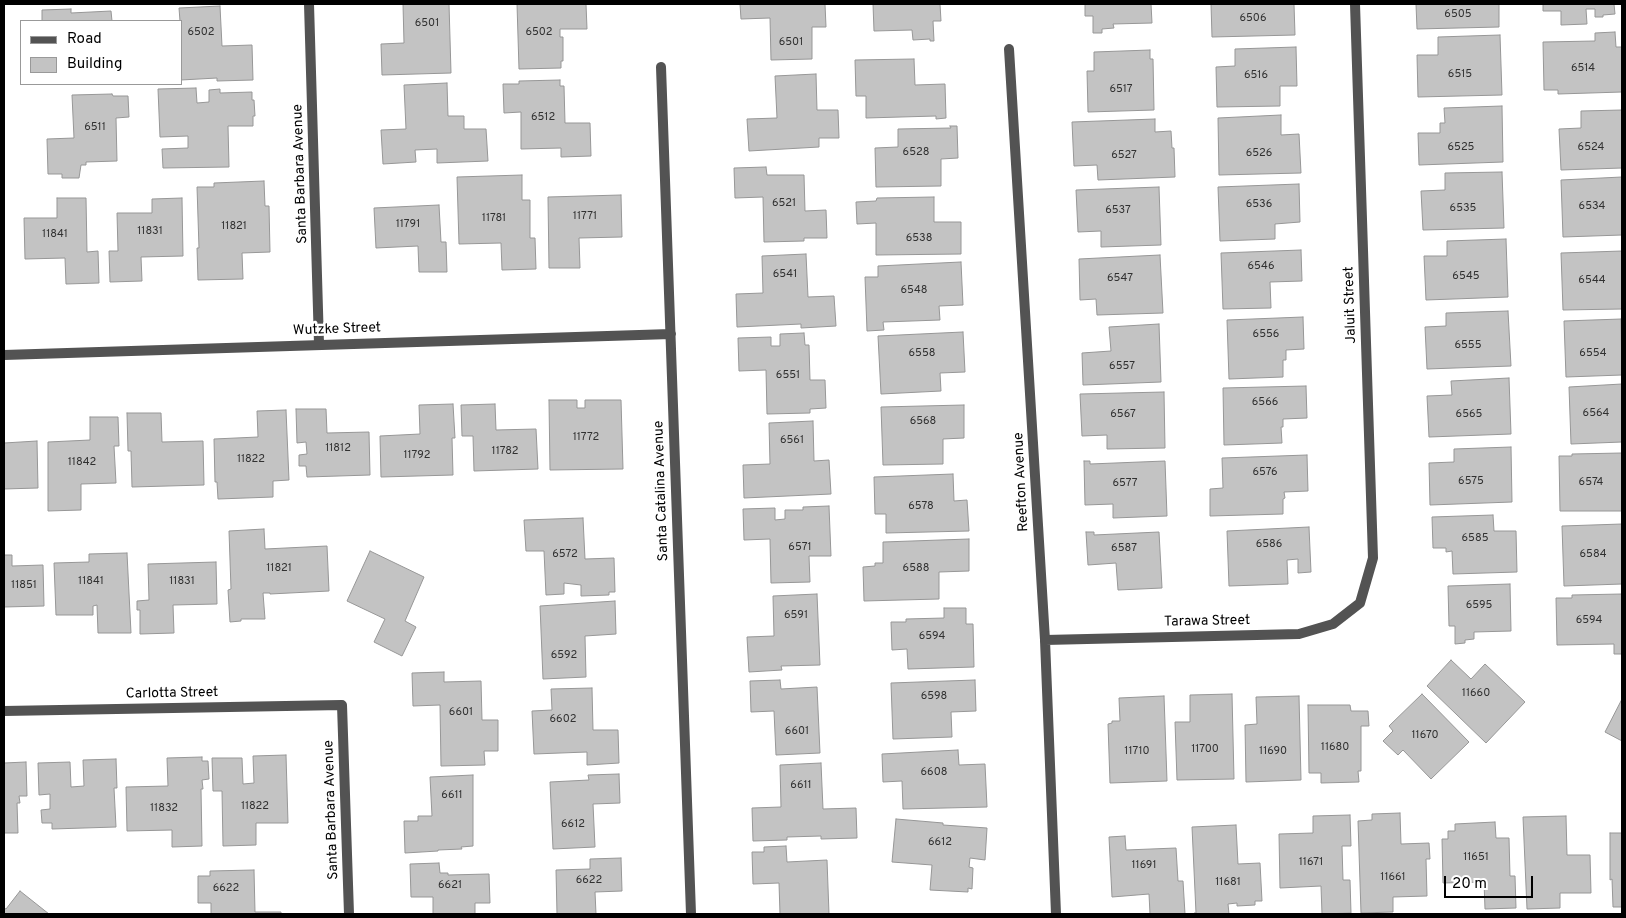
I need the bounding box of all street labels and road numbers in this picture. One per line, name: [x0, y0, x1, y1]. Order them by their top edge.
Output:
street label: Santa Barbara Avenue: [290, 104, 312, 244]
street label: Jaluit Street: [1341, 266, 1361, 344]
street label: Wutzke Street: [293, 320, 381, 340]
street label: Santa Catalina Avenue: [651, 420, 673, 562]
street label: Reefton Avenue: [1011, 432, 1033, 532]
street label: Tarawa Street: [1164, 613, 1250, 631]
street label: Carlotta Street: [125, 685, 219, 703]
street label: Santa Barbara Avenue: [321, 740, 343, 880]

